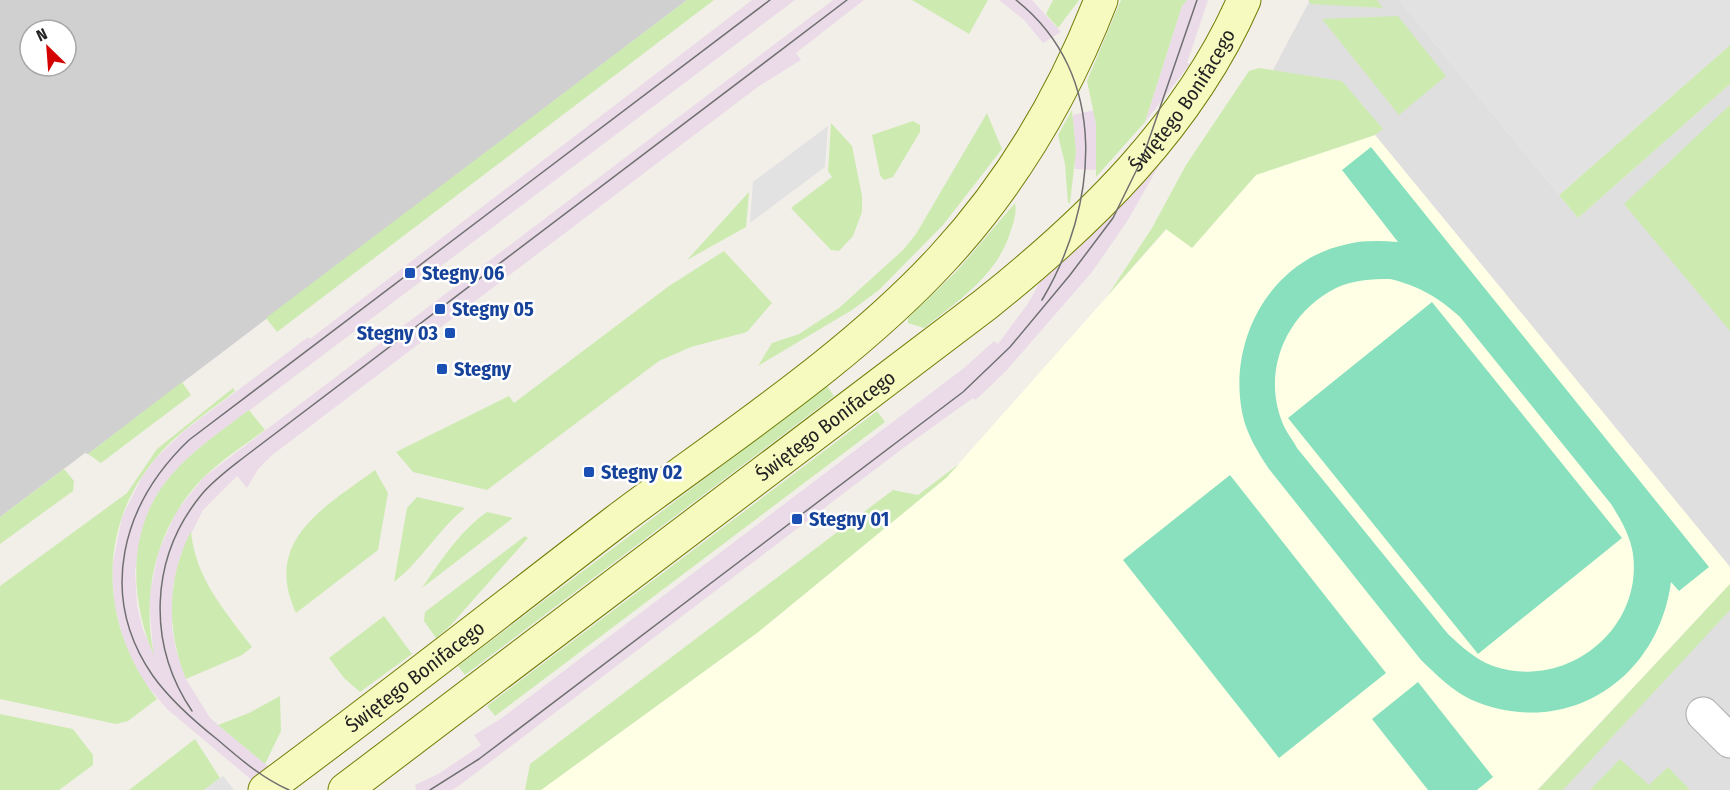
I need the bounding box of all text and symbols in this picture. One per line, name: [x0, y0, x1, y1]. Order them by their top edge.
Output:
north arrow: [18, 18, 78, 78]
text: N: [34, 24, 50, 45]
street label: Świętego Bonifacego: [1124, 25, 1240, 176]
place label: Stegny 06: [422, 261, 505, 285]
marker: Stegny 06: [403, 266, 417, 280]
place label: Stegny 05: [452, 297, 534, 321]
marker: Stegny 05: [433, 302, 447, 316]
place label: Stegny 03: [357, 321, 438, 345]
marker: Stegny 03: [443, 326, 457, 340]
place label: Stegny: [454, 357, 511, 381]
marker: Stegny: [435, 362, 449, 376]
street label: Świętego Bonifacego: [751, 365, 900, 486]
place label: Stegny 02: [601, 460, 682, 484]
marker: Stegny 02: [582, 465, 596, 479]
place label: Stegny 01: [809, 507, 889, 531]
marker: Stegny 01: [790, 512, 804, 526]
street label: Świętego Bonifacego: [341, 616, 489, 737]

